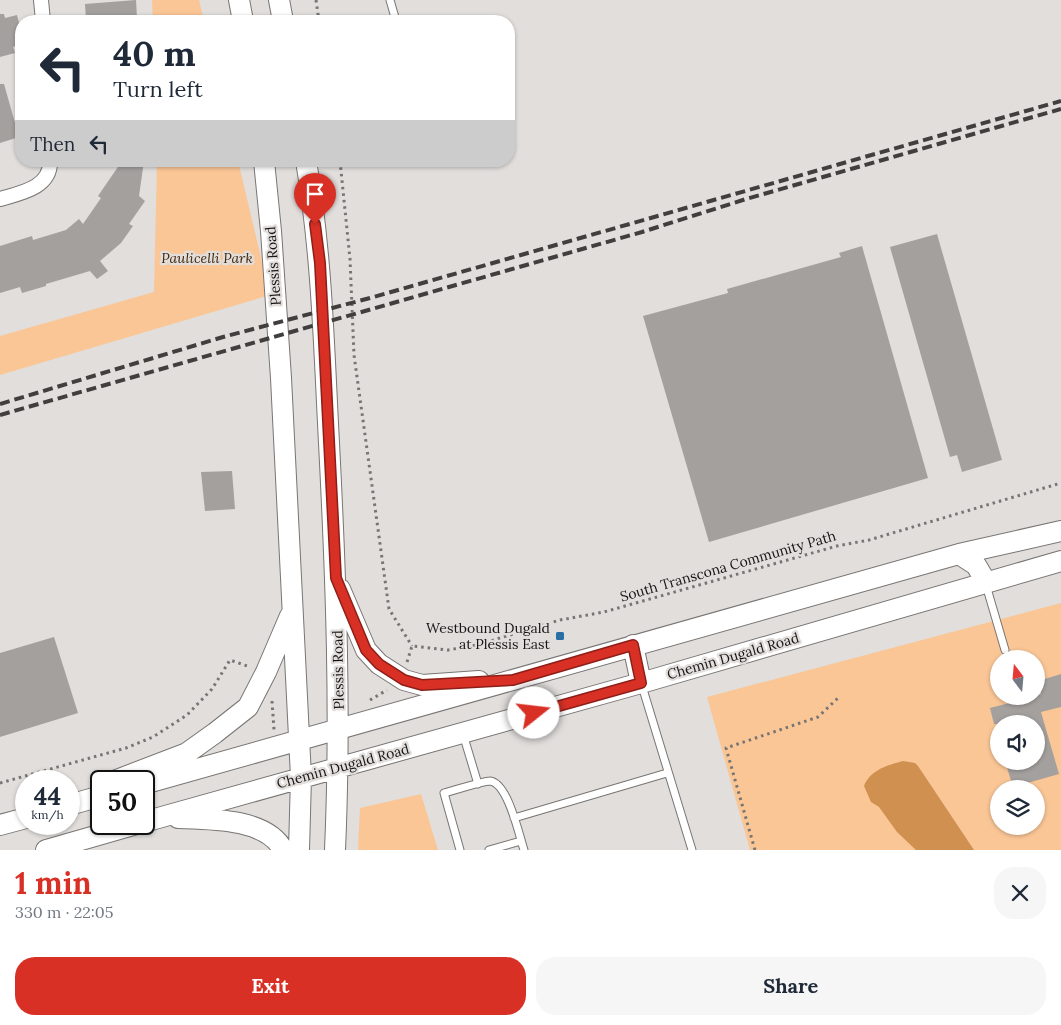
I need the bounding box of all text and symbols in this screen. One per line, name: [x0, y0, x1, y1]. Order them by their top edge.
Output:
text: 40 m: [113, 31, 196, 76]
icon: left: [30, 35, 95, 100]
text: Turn left: [113, 75, 203, 103]
icon: left: [85, 130, 113, 158]
text: Then: [30, 132, 75, 156]
pin: [294, 173, 336, 224]
icon: arrive: [301, 180, 329, 208]
street label: Plessis Road: [261, 226, 285, 306]
park label: Paulicelli Park: [161, 249, 253, 267]
street label: South Transcona Community Path: [618, 527, 838, 605]
place label: Westbound Dugald at Plessis East: [426, 619, 551, 653]
street label: Chemin Dugald Road: [665, 629, 801, 683]
street label: Plessis Road: [328, 630, 348, 710]
marker: Westbound Dugald at Plessis East: [554, 630, 566, 642]
north arrow: [990, 650, 1045, 705]
map controls: [990, 650, 1045, 835]
position arrow: [507, 686, 559, 738]
button: sound: [990, 715, 1045, 770]
street label: Chemin Dugald Road: [275, 740, 411, 792]
speed limit sign: 50: [90, 770, 155, 835]
text: 44: [34, 780, 61, 812]
button: layers: [990, 780, 1045, 835]
text: km/h: [31, 807, 64, 822]
text: 1 min: [15, 864, 92, 902]
button: close: [994, 867, 1046, 919]
text: 330 m · 22:05: [15, 902, 114, 922]
button: Exit: [15, 957, 526, 1015]
button: Share: [536, 957, 1046, 1015]

